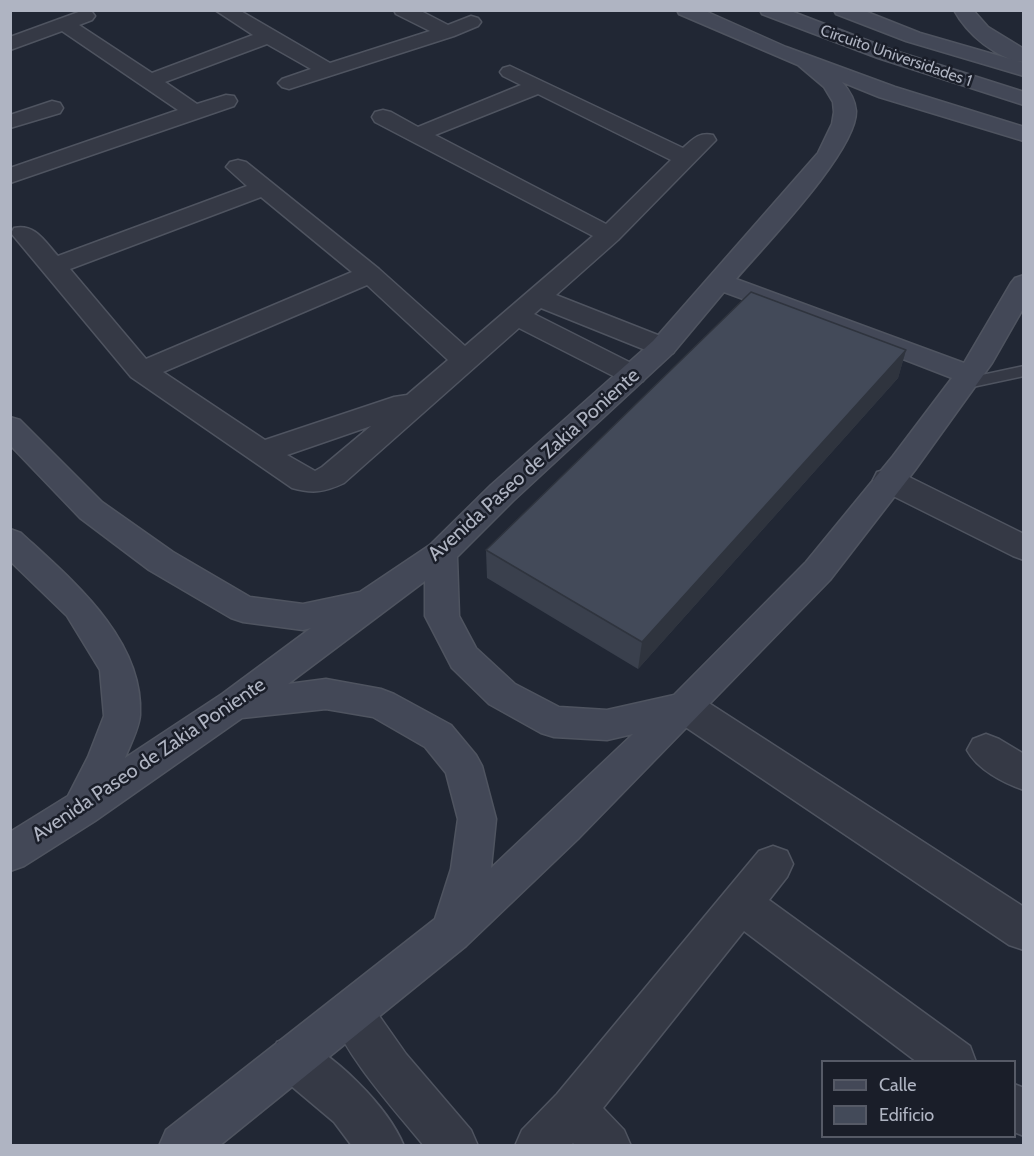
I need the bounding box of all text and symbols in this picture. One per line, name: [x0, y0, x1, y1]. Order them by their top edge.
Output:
street label: Circuito Universidades 1: [818, 21, 974, 91]
street label: Avenida Paseo de Zakia Poniente: [423, 364, 645, 566]
street label: Avenida Paseo de Zakia Poniente: [28, 673, 270, 847]
legend: [821, 1060, 1016, 1138]
text: Calle: [879, 1074, 916, 1096]
text: Edificio: [879, 1104, 934, 1126]

